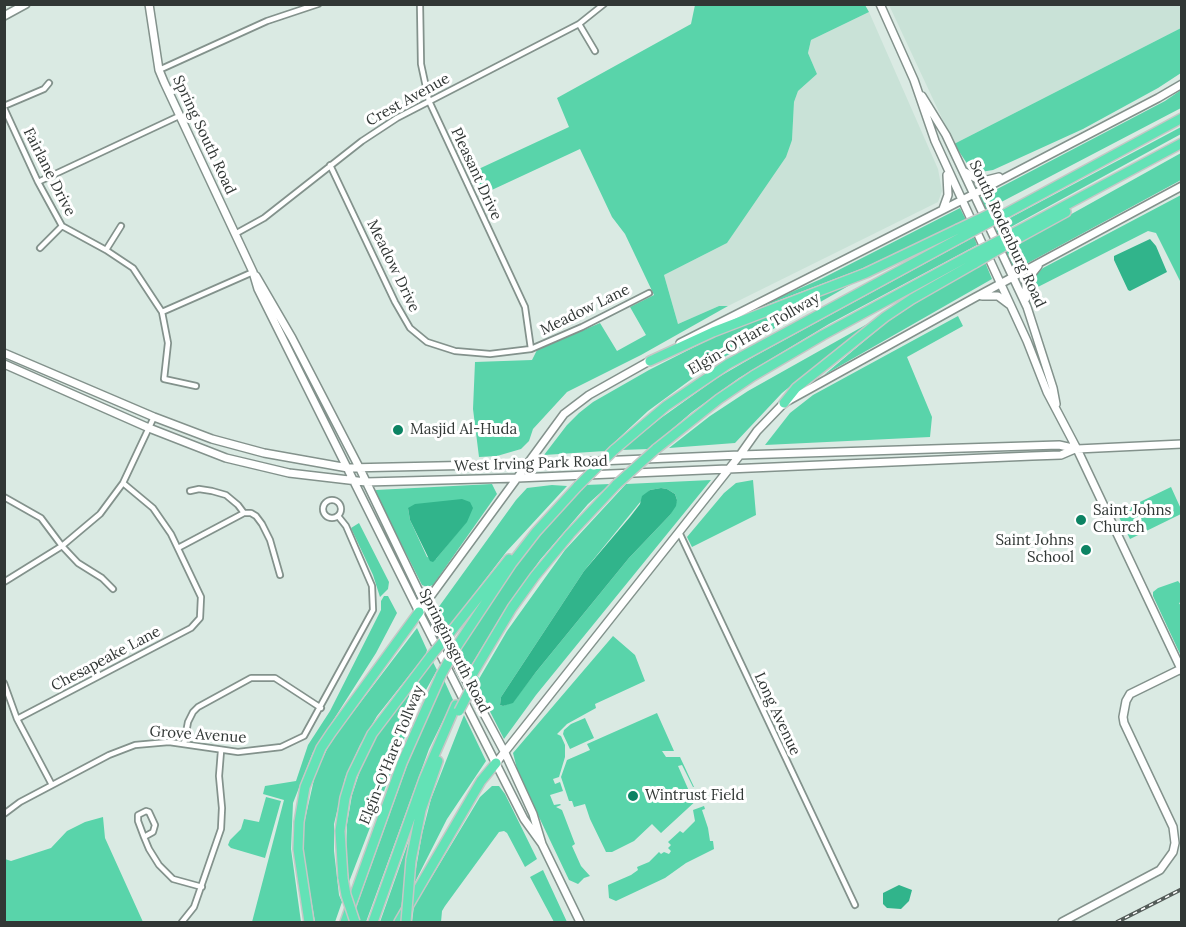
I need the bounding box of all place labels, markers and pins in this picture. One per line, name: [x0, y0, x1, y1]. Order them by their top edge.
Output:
place label: Masjid Al-Huda: [410, 421, 517, 439]
marker: Masjid Al-Huda: [391, 423, 405, 437]
place label: Saint Johns Church: [1093, 502, 1172, 537]
marker: Saint Johns Church: [1074, 513, 1088, 527]
place label: Saint Johns School: [995, 532, 1074, 567]
marker: Saint Johns School: [1079, 543, 1093, 557]
place label: Wintrust Field: [645, 787, 744, 805]
marker: Wintrust Field: [626, 789, 640, 803]

